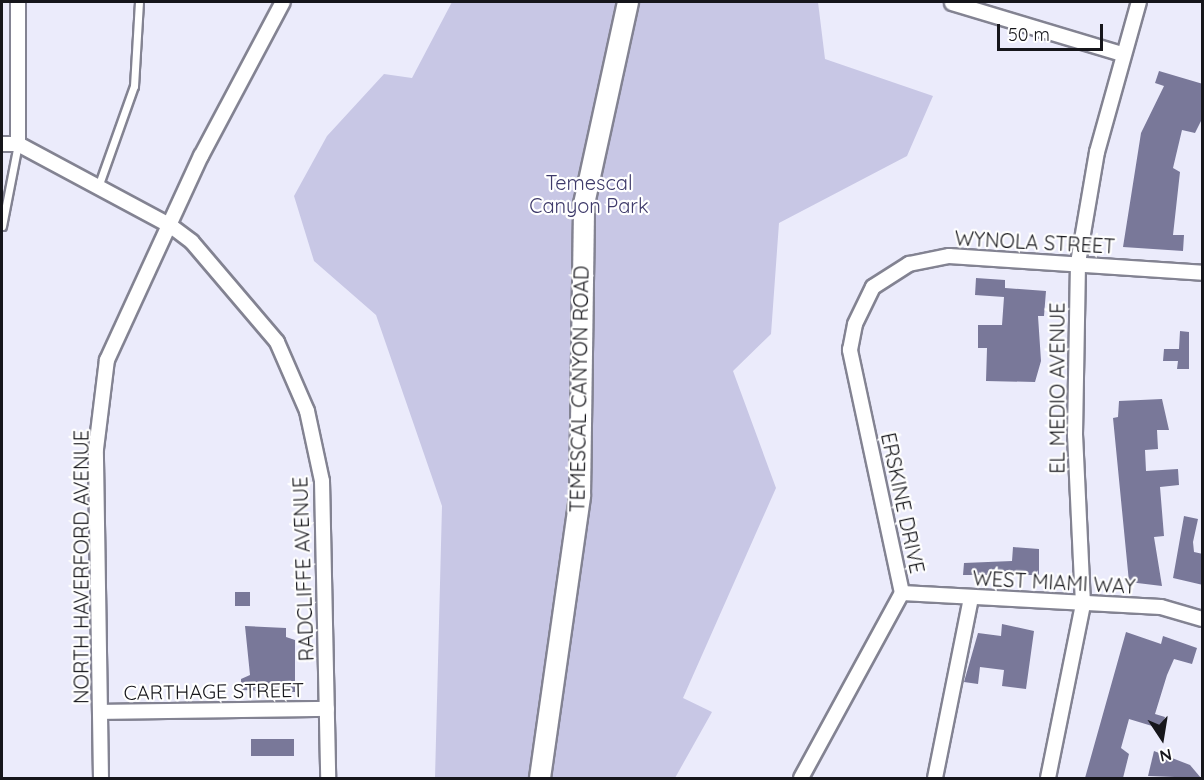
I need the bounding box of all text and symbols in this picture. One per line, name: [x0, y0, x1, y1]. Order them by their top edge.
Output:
scale bar: [1000, 12, 1106, 50]
text: 50 m: [1008, 23, 1050, 46]
park label: Temescal Canyon Park: [529, 171, 649, 218]
street label: WYNOLA STREET: [954, 226, 1116, 258]
street label: TEMESCAL CANYON ROAD: [565, 265, 593, 513]
street label: EL MEDIO AVENUE: [1045, 302, 1069, 474]
street label: NORTH HAVERFORD AVENUE: [69, 430, 93, 704]
street label: ERSKINE DRIVE: [876, 430, 930, 576]
street label: RADCLIFFE AVENUE: [288, 476, 318, 662]
street label: WEST MIAMI WAY: [972, 566, 1136, 598]
street label: CARTHAGE STREET: [123, 677, 305, 705]
north arrow: [1132, 708, 1192, 768]
text: N: [1158, 745, 1174, 767]

